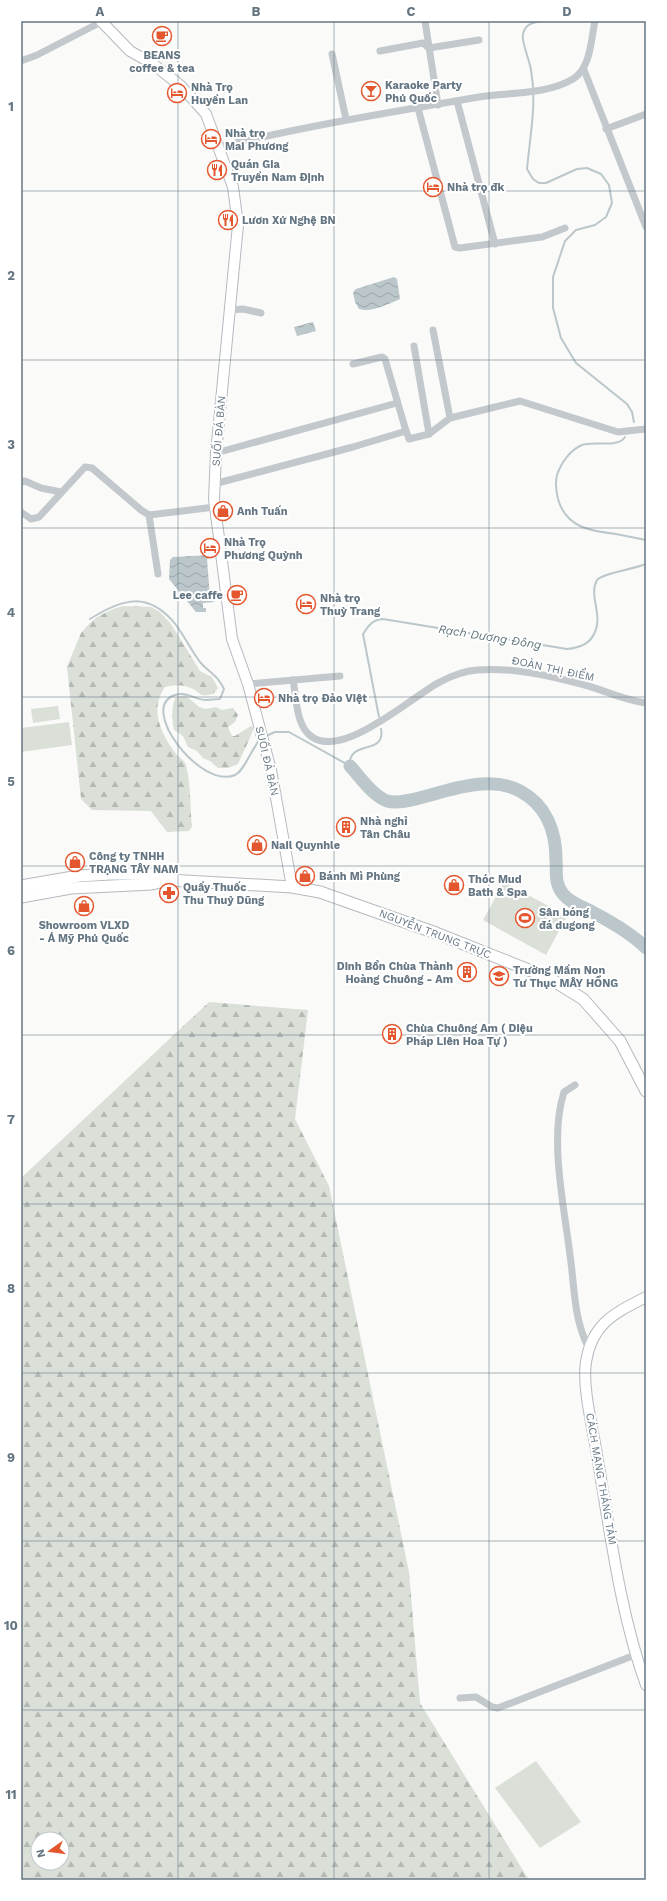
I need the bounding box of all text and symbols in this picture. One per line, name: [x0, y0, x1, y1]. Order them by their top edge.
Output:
text: A: [96, 4, 105, 19]
text: B: [252, 4, 261, 19]
text: C: [407, 4, 416, 19]
text: D: [562, 4, 572, 19]
cafe icon: BEANS coffee & tea: [151, 25, 173, 47]
place label: BEANS coffee & tea: [129, 49, 195, 75]
place label: Karaoke Party Phú Quốc: [385, 79, 463, 105]
bar icon: Karaoke Party Phú Quốc: [360, 80, 382, 102]
place label: Nhà Trọ Huyền Lan: [191, 81, 248, 107]
hotel icon: Nhà Trọ Huyền Lan: [166, 82, 188, 104]
text: 1: [8, 99, 14, 114]
place label: Nhà trọ Mai Phương: [225, 127, 289, 153]
hotel icon: Nhà trọ Mai Phương: [200, 128, 222, 150]
place label: Quán Gia Truyền Nam Định: [231, 158, 325, 184]
restaurant icon: Quán Gia Truyền Nam Định: [206, 159, 228, 181]
hotel icon: Nhà trọ đk: [422, 176, 444, 198]
place label: Nhà trọ đk: [447, 181, 504, 194]
restaurant icon: Lươn Xứ Nghệ BN: [217, 209, 239, 231]
place label: Lươn Xứ Nghệ BN: [242, 214, 336, 227]
text: 2: [7, 268, 15, 283]
street label: SUỐI ĐÁ BÀN: [207, 395, 229, 467]
text: 3: [7, 437, 15, 452]
shop icon: Anh Tuấn: [212, 500, 234, 522]
place label: Anh Tuấn: [237, 505, 288, 518]
place label: Nhà Trọ Phương Quỳnh: [224, 536, 303, 562]
hotel icon: Nhà Trọ Phương Quỳnh: [199, 537, 221, 559]
cafe icon: Lee caffe: [226, 584, 248, 606]
place label: Lee caffe: [173, 589, 223, 602]
place label: Nhà trọ Thuỳ Trang: [320, 592, 381, 618]
hotel icon: Nhà trọ Thuỳ Trang: [295, 593, 317, 615]
text: 4: [7, 605, 16, 620]
water label: Rạch Dương Đông: [437, 622, 543, 652]
street label: ĐOÀN THỊ ĐIỂM: [510, 652, 596, 684]
hotel icon: Nhà trọ Đảo Việt: [253, 687, 275, 709]
place label: Nhà trọ Đảo Việt: [278, 692, 367, 705]
street label: SUỐI ĐÁ BÀN: [253, 725, 283, 797]
text: 5: [7, 774, 15, 789]
place label: Nhà nghỉ Tân Châu: [360, 815, 411, 841]
building icon: Nhà nghỉ Tân Châu: [335, 816, 357, 838]
shop icon: Nail Quynhle: [246, 834, 268, 856]
place label: Nail Quynhle: [271, 839, 340, 852]
place label: Công ty TNHH TRẠNG TÂY NAM: [89, 850, 179, 876]
shop icon: Công ty TNHH TRẠNG TÂY NAM: [64, 851, 86, 873]
shop icon: Bánh Mì Phùng: [294, 865, 316, 887]
place label: Bánh Mì Phùng: [319, 870, 401, 883]
place label: Thóc Mud Bath & Spa: [468, 873, 528, 899]
shop icon: Thóc Mud Bath & Spa: [443, 874, 465, 896]
place label: Quầy Thuốc Thu Thuỷ Dũng: [183, 881, 265, 907]
pharmacy icon: Quầy Thuốc Thu Thuỷ Dũng: [158, 882, 180, 904]
shop icon: Showroom VLXD - Á Mỹ Phú Quốc: [73, 895, 95, 917]
street label: NGUYỄN TRUNG TRỰC: [377, 904, 494, 962]
place label: Sân bóng đá dugong: [539, 906, 596, 932]
sports icon: Sân bóng đá dugong: [514, 907, 536, 929]
place label: Showroom VLXD - Á Mỹ Phú Quốc: [39, 919, 129, 945]
text: 6: [7, 943, 15, 958]
place label: Dinh Bổn Chùa Thành Hoàng Chuông - Am: [337, 960, 453, 986]
building icon: Dinh Bổn Chùa Thành Hoàng Chuông - Am: [456, 961, 478, 983]
place label: Trường Mầm Non Tư Thục MÂY HỒNG: [513, 964, 618, 990]
school or university icon: Trường Mầm Non Tư Thục MÂY HỒNG: [488, 965, 510, 987]
place label: Chùa Chuông Am ( Diệu Pháp Liên Hoa Tự ): [406, 1022, 533, 1048]
building icon: Chùa Chuông Am ( Diệu Pháp Liên Hoa Tự ): [381, 1023, 403, 1045]
text: 7: [7, 1112, 15, 1127]
text: 8: [7, 1281, 15, 1296]
street label: CÁCH MẠNG THÁNG TÁM: [583, 1412, 620, 1546]
text: 9: [7, 1450, 15, 1465]
text: 10: [4, 1618, 18, 1633]
text: 11: [5, 1787, 17, 1802]
north arrow: [30, 1831, 70, 1871]
text: N: [33, 1848, 48, 1859]

